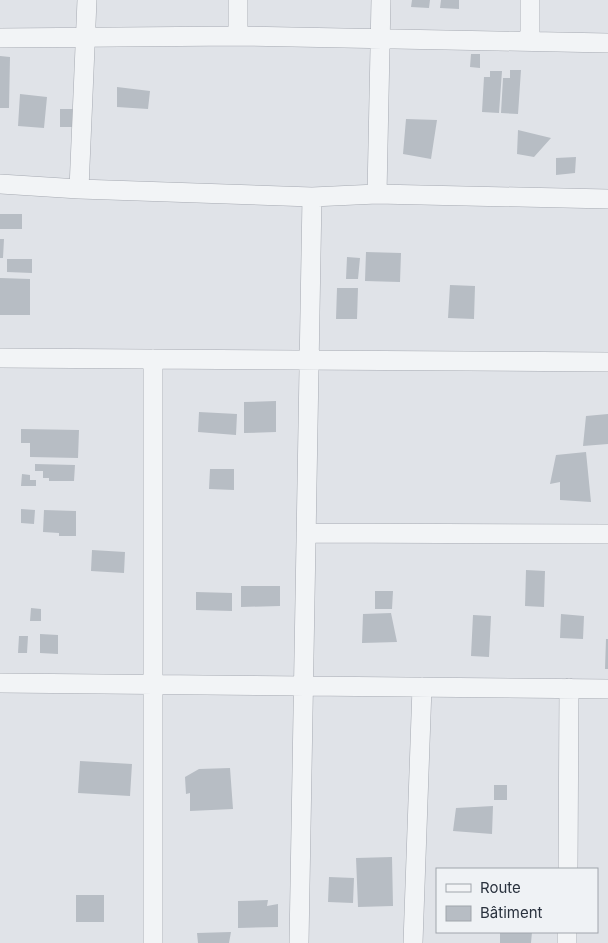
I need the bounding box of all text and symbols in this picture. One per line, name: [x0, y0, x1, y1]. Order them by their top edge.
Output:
legend: [436, 868, 598, 933]
text: Route: [480, 878, 521, 897]
text: Bâtiment: [480, 903, 543, 922]

